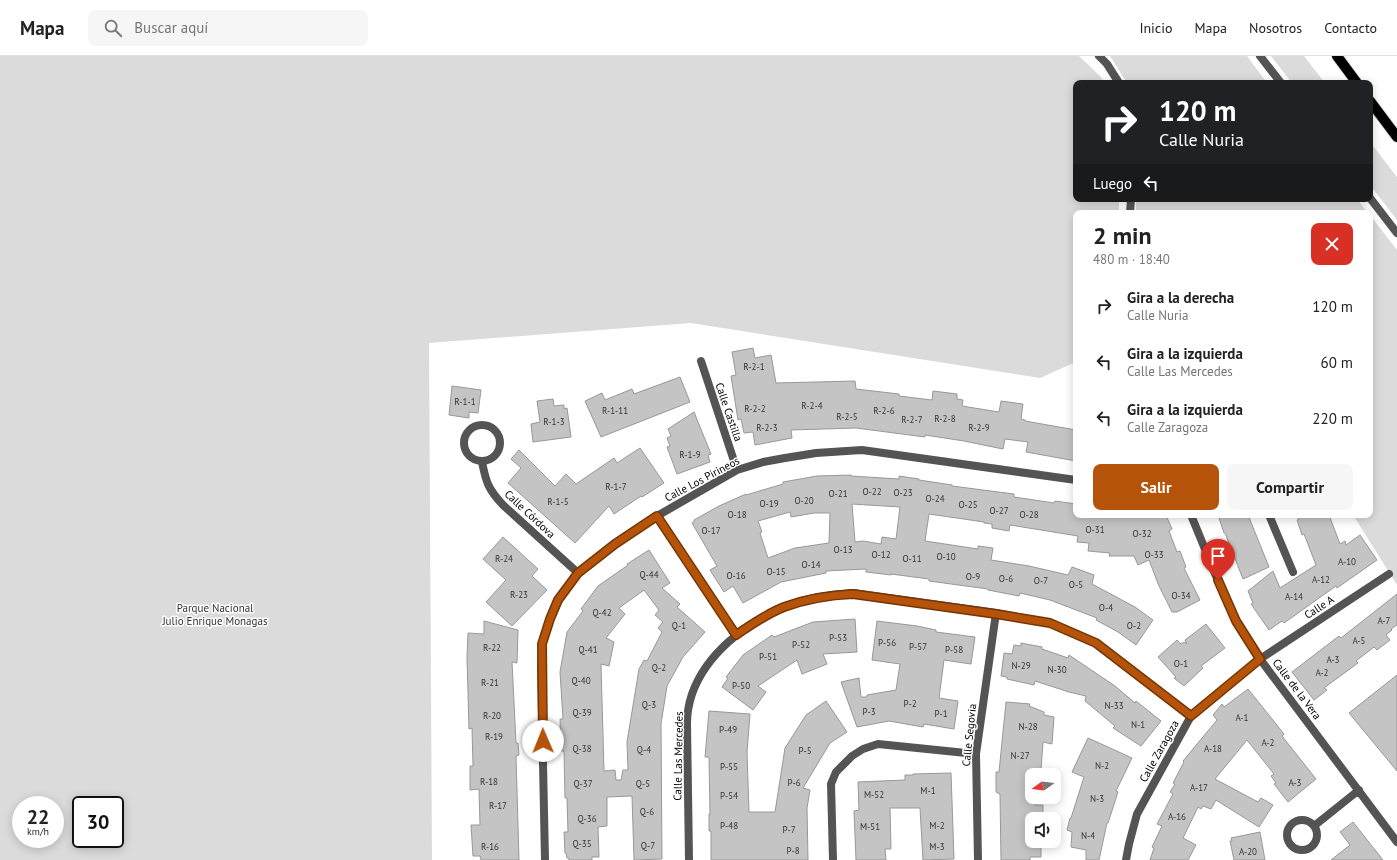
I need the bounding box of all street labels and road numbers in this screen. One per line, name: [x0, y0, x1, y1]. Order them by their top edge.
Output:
street label: Calle Castilla: [712, 381, 746, 443]
street label: Calle Los Pirineos: [662, 453, 742, 505]
street label: Calle Córdova: [502, 487, 558, 541]
street label: Calle A: [1302, 592, 1337, 622]
street label: Calle de la Vera: [1270, 656, 1324, 722]
street label: Calle Segovia: [959, 703, 979, 767]
street label: Calle Las Mercedes: [670, 711, 686, 801]
street label: Calle Zaragoza: [1136, 718, 1182, 784]

